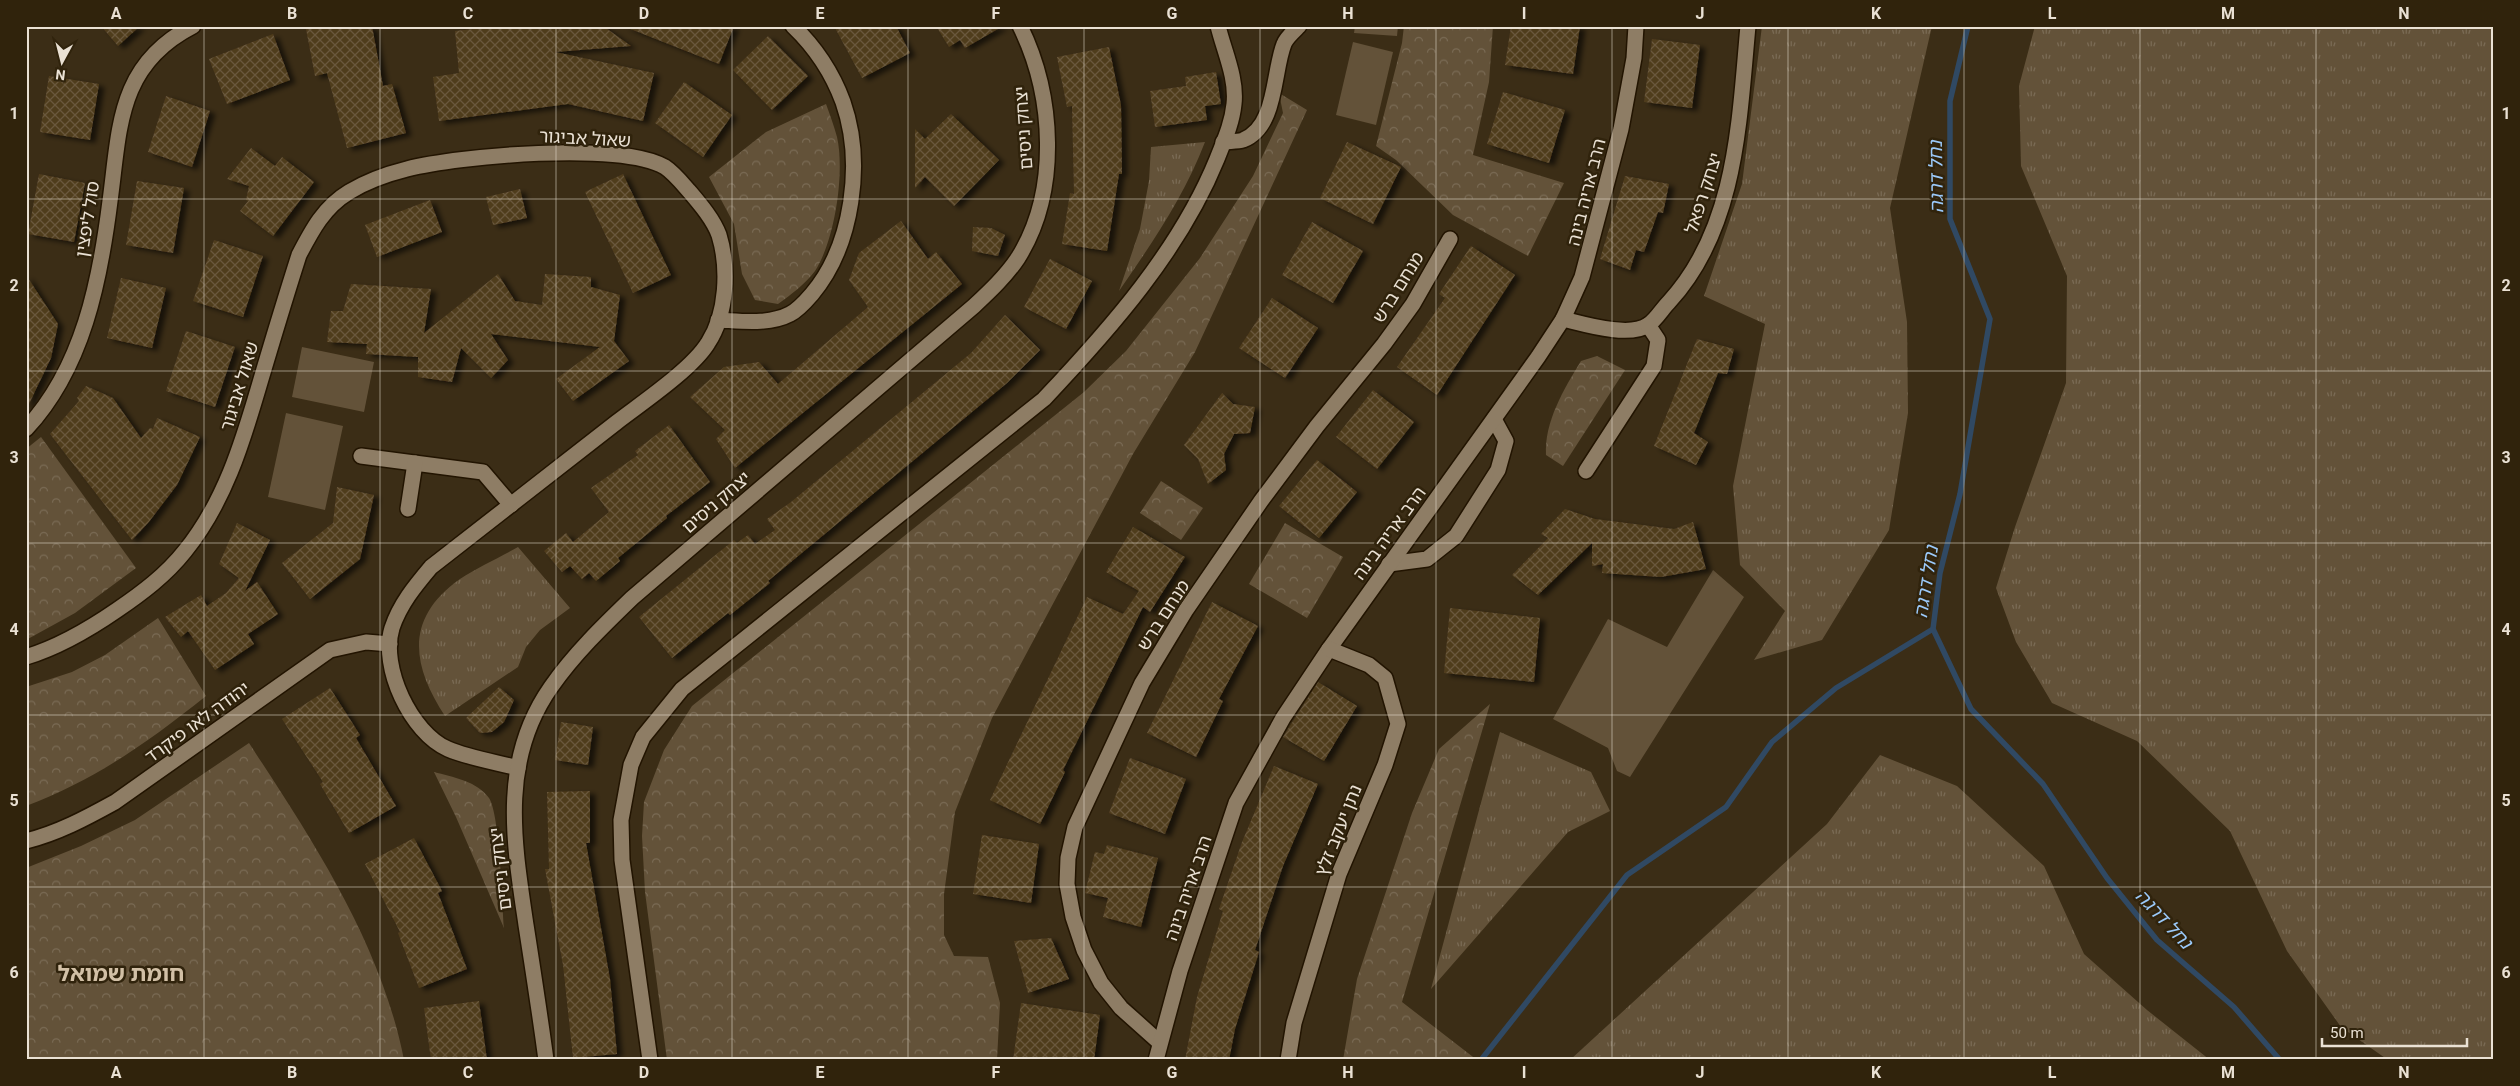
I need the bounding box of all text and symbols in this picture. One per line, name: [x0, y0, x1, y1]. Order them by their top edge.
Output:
text: A: [111, 4, 122, 23]
text: B: [287, 4, 297, 23]
text: C: [463, 4, 473, 23]
text: D: [639, 4, 649, 23]
text: E: [816, 4, 825, 23]
text: F: [992, 4, 1001, 23]
text: G: [1167, 4, 1178, 23]
text: H: [1342, 4, 1354, 23]
text: I: [1522, 4, 1526, 23]
text: J: [1696, 4, 1704, 23]
text: K: [1871, 4, 1882, 23]
text: L: [2048, 4, 2057, 23]
text: M: [2221, 4, 2235, 23]
text: N: [2398, 4, 2410, 23]
north arrow: [38, 38, 88, 88]
text: N: [55, 66, 66, 83]
street label: יצחק ניסים: [1010, 86, 1036, 170]
text: 1: [9, 104, 19, 123]
text: 1: [2501, 104, 2511, 123]
street label: שאול אביגור: [538, 125, 632, 151]
street label: הרב אריה בינה: [1563, 136, 1609, 248]
water label: נחל דרגה: [1924, 139, 1948, 214]
street label: יצחק רפאל: [1680, 150, 1726, 236]
street label: סול ליפצין: [71, 179, 103, 259]
street label: מנחם ברש: [1368, 248, 1428, 326]
text: 2: [9, 276, 19, 295]
text: 2: [2501, 276, 2511, 295]
street label: שאול אביגור: [215, 339, 263, 433]
text: 3: [9, 448, 19, 467]
text: 3: [2501, 448, 2511, 467]
street label: יצחק ניסים: [678, 467, 754, 537]
street label: הרב אריה בינה: [1348, 482, 1430, 584]
water label: נחל דרגה: [1909, 542, 1943, 620]
street label: מנחם ברש: [1132, 576, 1194, 654]
text: 4: [9, 620, 19, 639]
text: 4: [2501, 620, 2511, 639]
street label: יהודה לאו פיקרד: [141, 677, 253, 767]
street label: נתן יעקב זלץ: [1310, 781, 1366, 879]
text: 5: [9, 791, 19, 810]
text: 5: [2501, 791, 2511, 810]
street label: יצחק ניסים: [484, 826, 516, 912]
street label: הרב אריה בינה: [1160, 833, 1216, 943]
water label: נחל דרגה: [2131, 884, 2199, 955]
district label: חומת שמואל: [58, 961, 184, 986]
text: 6: [9, 963, 19, 982]
text: 6: [2501, 963, 2511, 982]
scale bar: [2322, 1016, 2468, 1048]
text: 50 m: [2330, 1024, 2364, 1042]
text: A: [111, 1063, 122, 1082]
text: B: [287, 1063, 297, 1082]
text: C: [463, 1063, 473, 1082]
text: D: [639, 1063, 649, 1082]
text: E: [816, 1063, 825, 1082]
text: F: [992, 1063, 1001, 1082]
text: G: [1167, 1063, 1178, 1082]
text: H: [1342, 1063, 1354, 1082]
text: I: [1522, 1063, 1526, 1082]
text: J: [1696, 1063, 1704, 1082]
text: K: [1871, 1063, 1882, 1082]
text: L: [2048, 1063, 2057, 1082]
text: M: [2221, 1063, 2235, 1082]
text: N: [2398, 1063, 2410, 1082]

